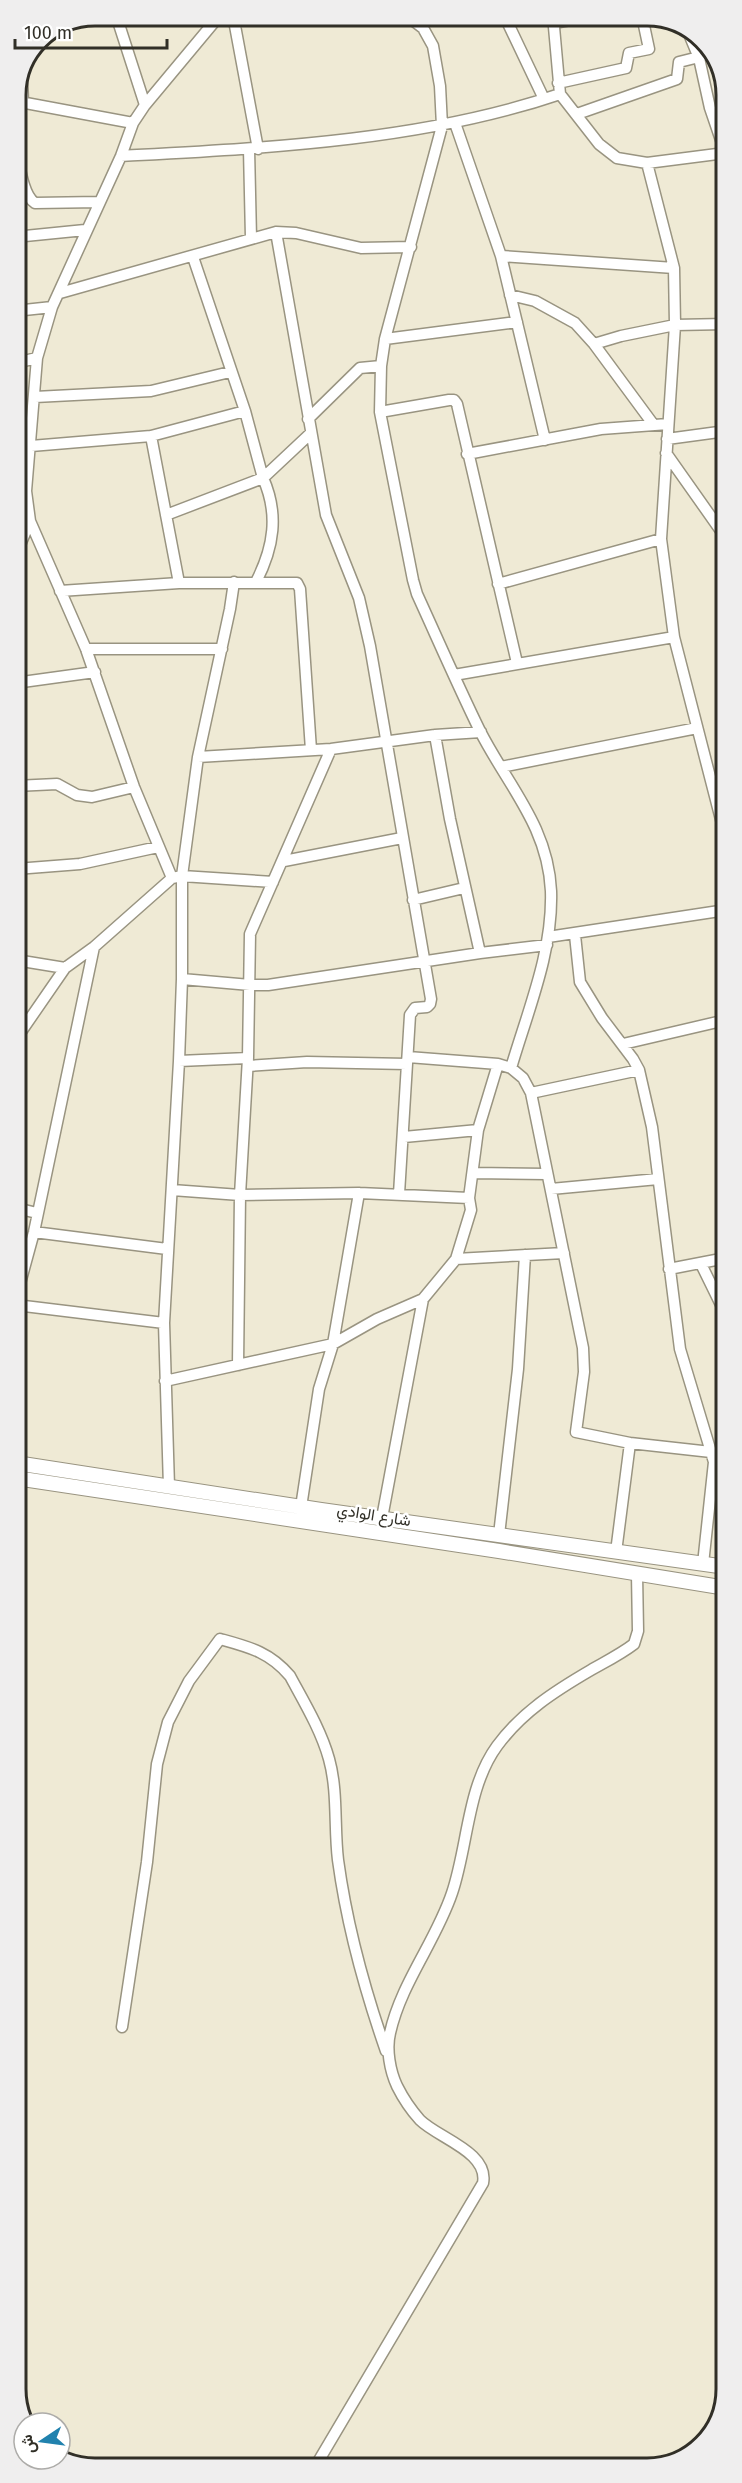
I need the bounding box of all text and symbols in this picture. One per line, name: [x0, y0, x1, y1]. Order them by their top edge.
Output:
scale bar: [15, 12, 166, 50]
text: 100 m: [24, 22, 72, 44]
street label: شارع الوادي: [335, 1500, 412, 1534]
north arrow: [12, 2411, 72, 2471]
text: ش: [16, 2433, 39, 2456]

